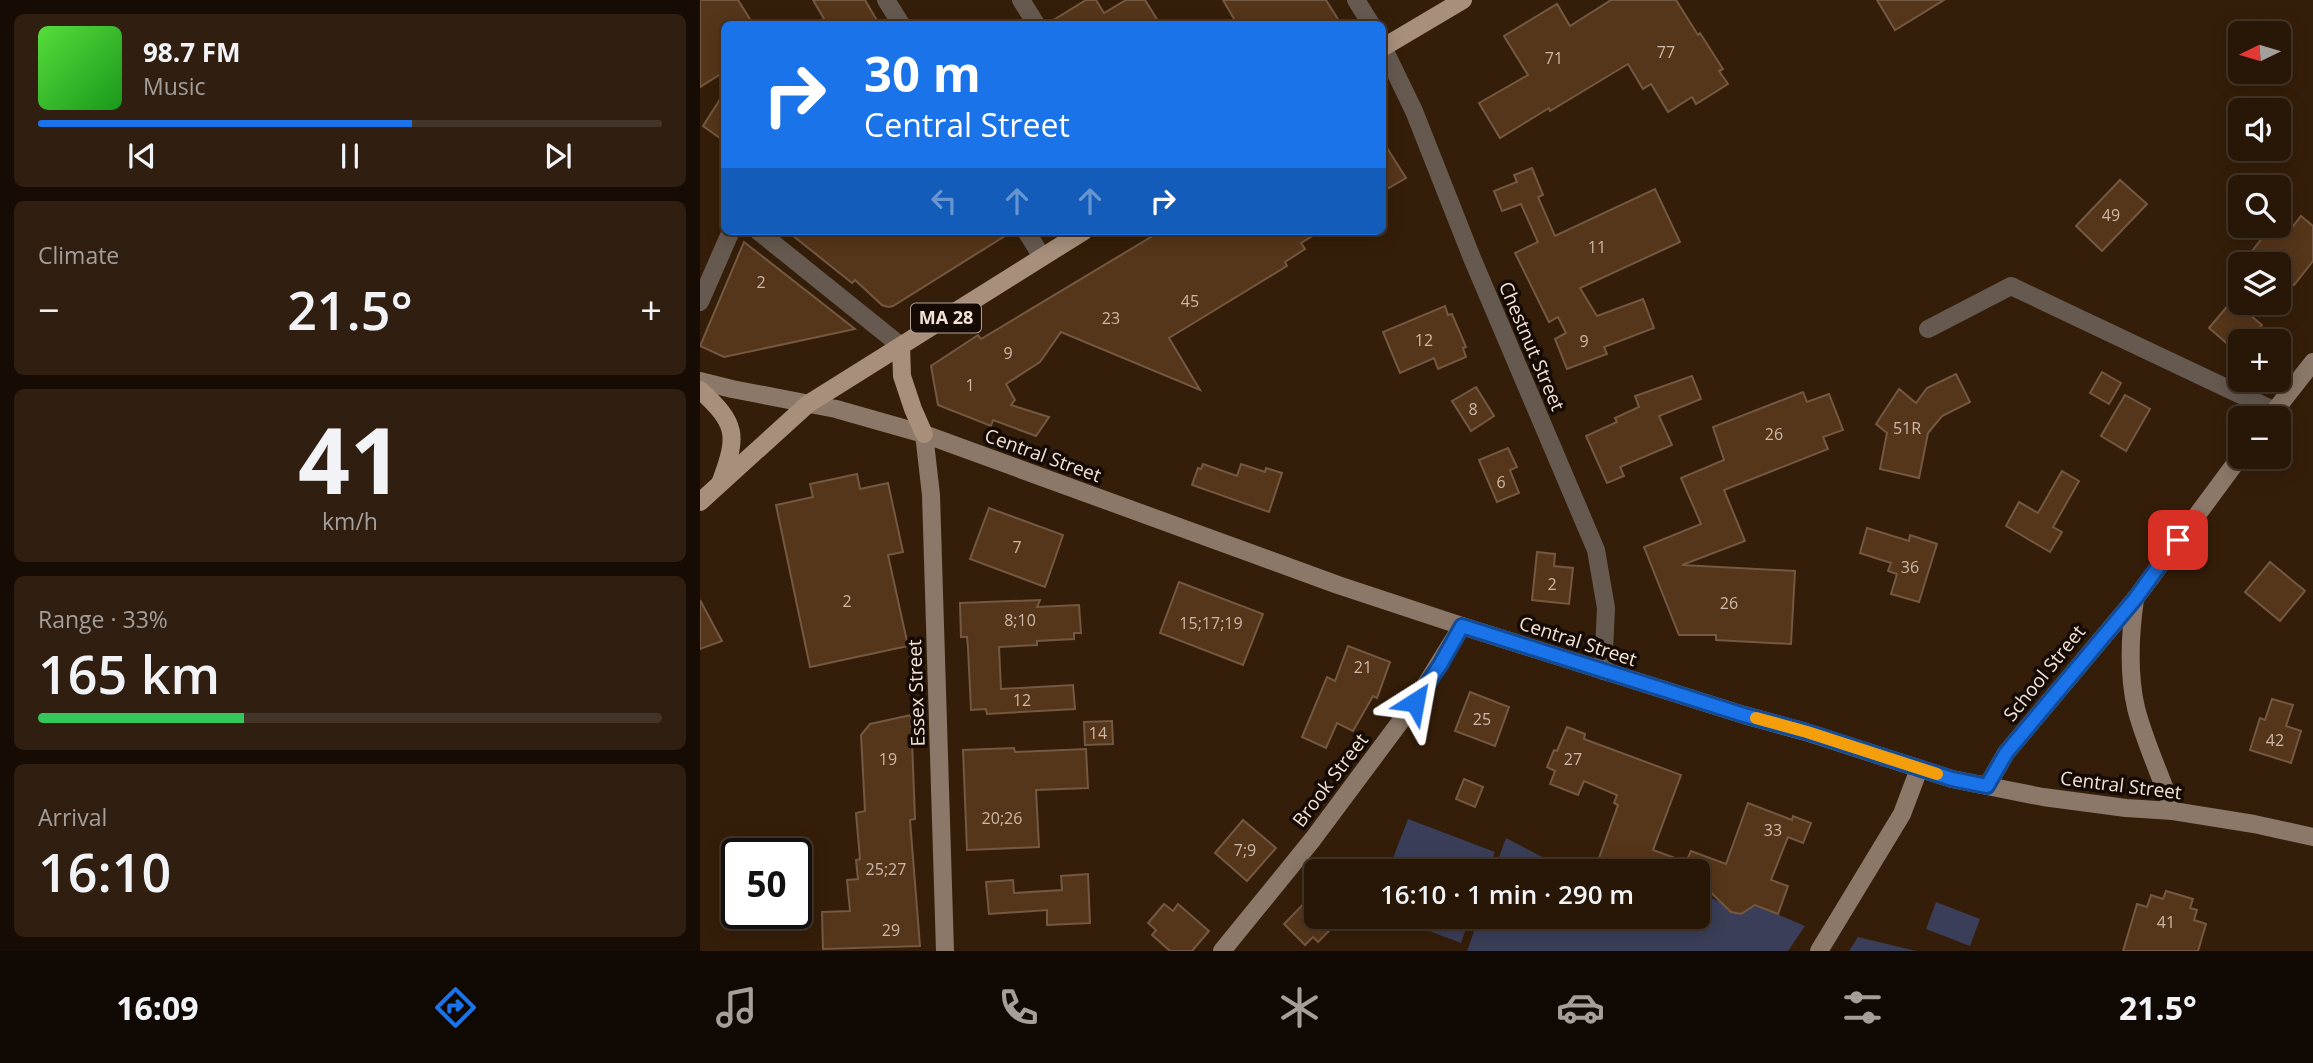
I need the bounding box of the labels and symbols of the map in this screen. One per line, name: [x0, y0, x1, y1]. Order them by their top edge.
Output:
north arrow: [2228, 21, 2291, 84]
house number: 77: [1657, 41, 1675, 63]
house number: 71: [1545, 47, 1563, 69]
house number: 49: [2102, 204, 2120, 226]
house number: 11: [1588, 236, 1606, 258]
house number: 2: [756, 271, 766, 293]
street label: Chestnut Street: [1493, 277, 1571, 415]
house number: 45: [1181, 290, 1199, 312]
road number: MA 28: [911, 304, 981, 332]
house number: 23: [1102, 307, 1120, 329]
house number: 12: [1415, 329, 1433, 351]
house number: 9: [1579, 330, 1589, 352]
house number: 9: [1003, 342, 1013, 364]
house number: 1: [965, 374, 975, 396]
house number: 8: [1468, 398, 1478, 420]
house number: 51R: [1893, 417, 1921, 439]
street label: Central Street: [981, 422, 1105, 488]
house number: 26: [1765, 423, 1783, 445]
house number: 6: [1496, 471, 1506, 493]
pin: [2148, 510, 2208, 570]
house number: 7: [1012, 536, 1022, 558]
house number: 36: [1901, 556, 1919, 578]
house number: 2: [1547, 573, 1557, 595]
house number: 2: [842, 590, 852, 612]
house number: 26: [1720, 592, 1738, 614]
house number: 8;10: [1004, 609, 1036, 631]
street label: Central Street: [1516, 610, 1640, 672]
house number: 15;17;19: [1179, 612, 1243, 634]
street label: School Street: [1997, 619, 2091, 727]
street label: Essex Street: [901, 639, 931, 747]
house number: 21: [1354, 656, 1372, 678]
position arrow: [1378, 665, 1452, 739]
house number: 12: [1013, 689, 1031, 711]
house number: 25: [1473, 708, 1491, 730]
house number: 14: [1089, 722, 1107, 744]
street label: Brook Street: [1286, 728, 1374, 832]
house number: 42: [2266, 729, 2284, 751]
house number: 19: [879, 748, 897, 770]
house number: 27: [1564, 748, 1582, 770]
street label: Central Street: [2059, 765, 2183, 805]
house number: 20;26: [982, 807, 1022, 829]
house number: 33: [1764, 819, 1782, 841]
speed limit sign: 50: [721, 838, 812, 929]
house number: 7;9: [1234, 839, 1256, 861]
house number: 25;27: [866, 858, 906, 880]
house number: 41: [2157, 911, 2175, 933]
house number: 29: [882, 919, 900, 941]

